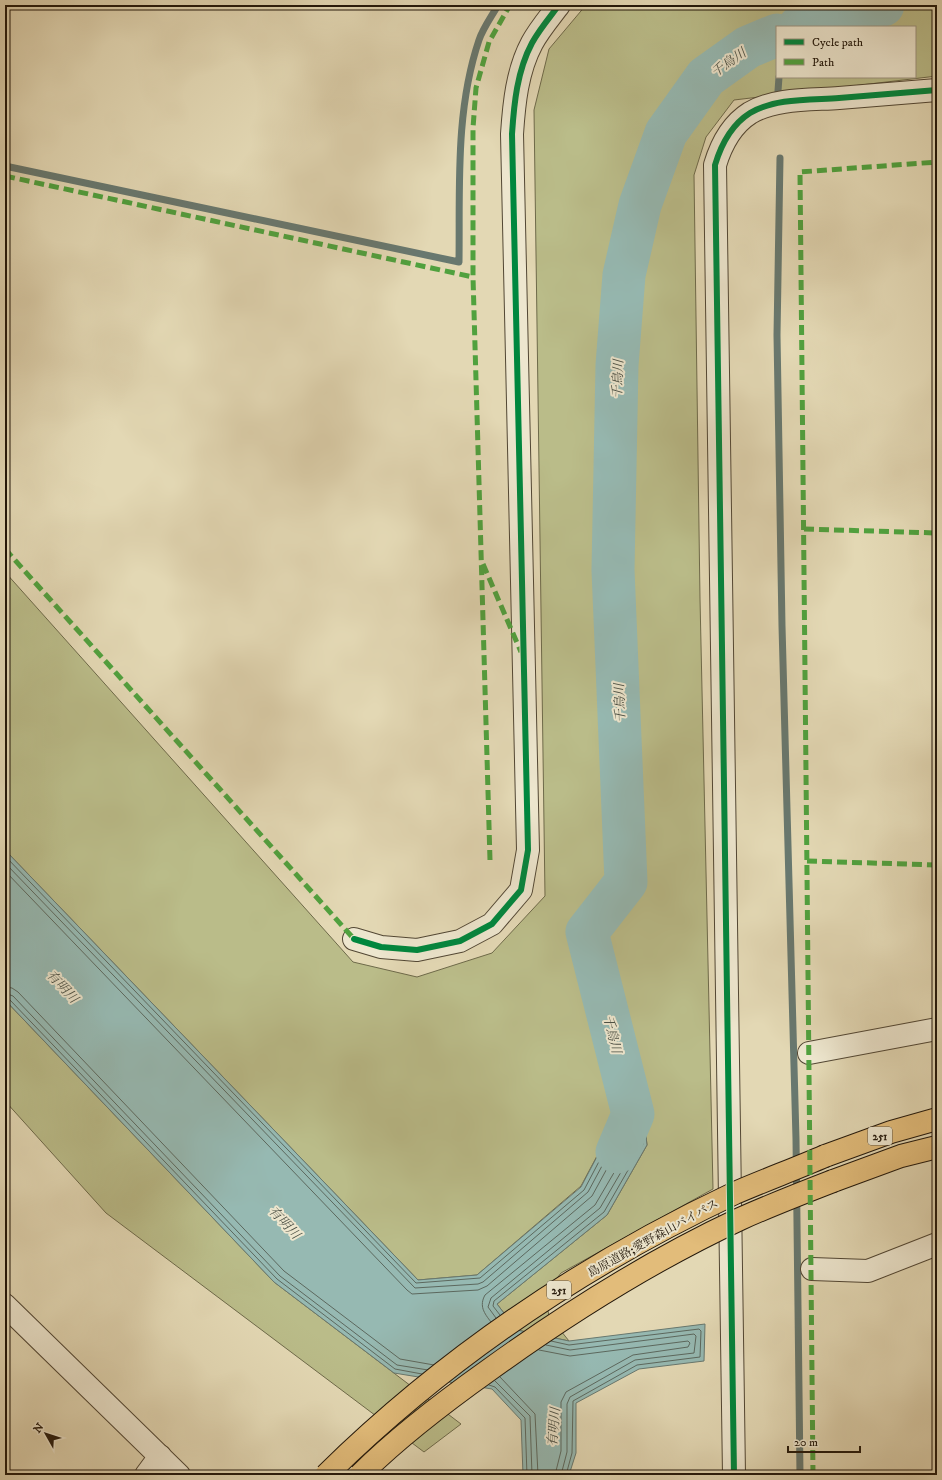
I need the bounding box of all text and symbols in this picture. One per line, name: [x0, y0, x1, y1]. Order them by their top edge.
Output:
legend: [776, 26, 916, 78]
text: Cycle path: [812, 35, 864, 50]
water label: 千鳥川: [708, 44, 751, 81]
text: Path: [812, 55, 835, 70]
water label: 千鳥川: [609, 357, 627, 399]
water label: 千鳥川: [611, 681, 629, 723]
water label: 有明川: [43, 967, 83, 1008]
water label: 千鳥川: [600, 1013, 625, 1057]
road number: 251: [868, 1127, 892, 1145]
street label: 島原道路;愛野森山バイパス: [585, 1196, 721, 1281]
water label: 有明川: [265, 1203, 305, 1244]
road number: 251: [547, 1281, 571, 1299]
water label: 有明川: [544, 1405, 564, 1447]
north arrow: [26, 1414, 66, 1454]
text: N: [31, 1420, 47, 1436]
scale bar: [788, 1428, 860, 1454]
text: 20 m: [794, 1435, 818, 1450]

